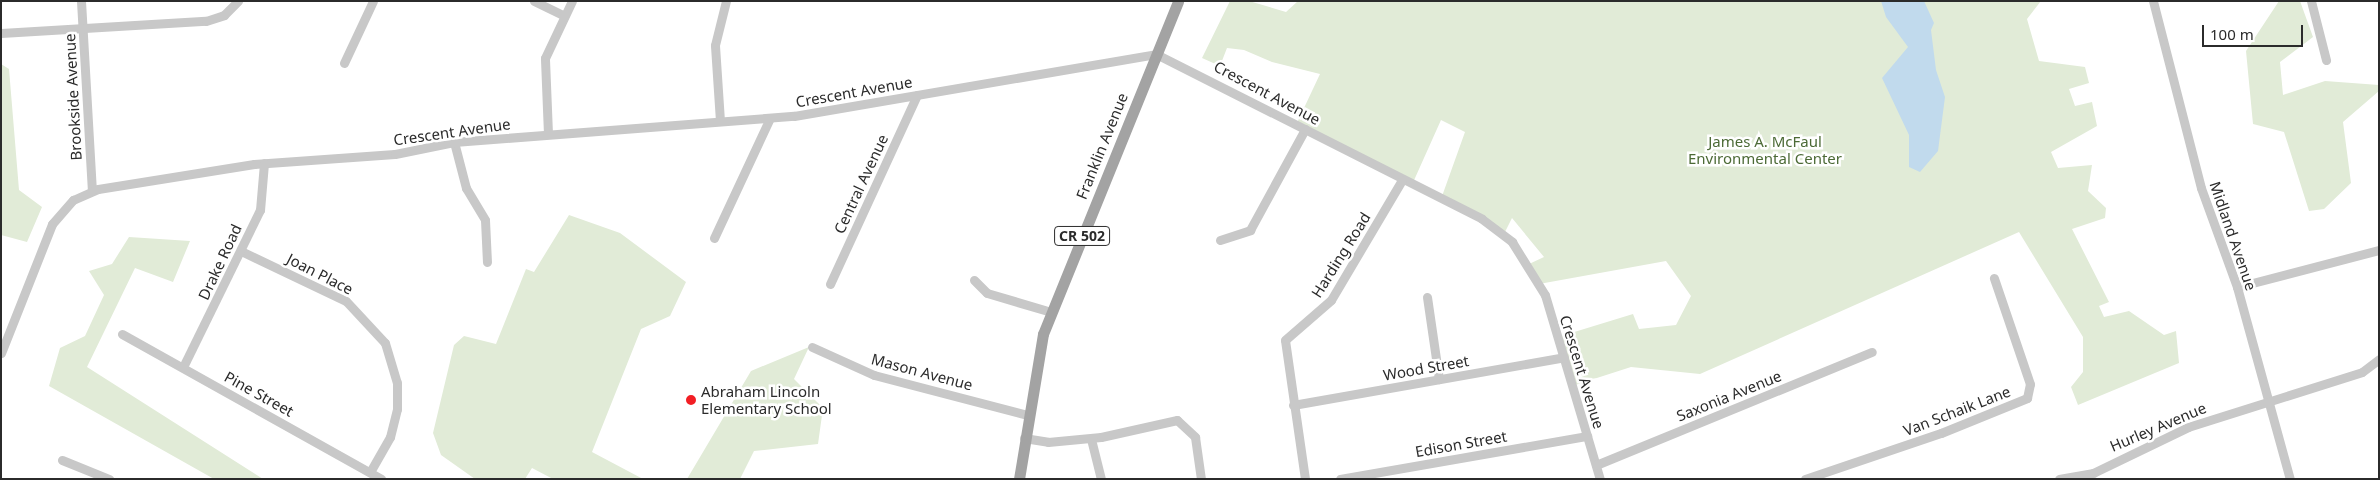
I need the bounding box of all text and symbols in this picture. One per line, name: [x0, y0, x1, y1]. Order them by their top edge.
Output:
scale bar: [2205, 15, 2306, 47]
text: 100 m: [2210, 24, 2254, 44]
street label: Brookside Avenue: [61, 33, 85, 161]
street label: Crescent Avenue: [1211, 57, 1323, 129]
street label: Crescent Avenue: [794, 73, 914, 111]
street label: Franklin Avenue: [1072, 90, 1132, 202]
street label: Crescent Avenue: [392, 115, 512, 149]
street label: Central Avenue: [830, 132, 892, 236]
park label: James A. McFaul Environmental Center: [1688, 132, 1842, 167]
street label: Midland Avenue: [2206, 179, 2260, 293]
street label: Harding Road: [1308, 209, 1374, 301]
street label: Drake Road: [195, 221, 245, 303]
road number: CR 502: [1053, 225, 1111, 248]
street label: Joan Place: [284, 250, 356, 298]
street label: Crescent Avenue: [1556, 313, 1608, 431]
street label: Mason Avenue: [869, 350, 975, 394]
street label: Wood Street: [1382, 352, 1470, 384]
street label: Saxonia Avenue: [1674, 367, 1784, 425]
street label: Pine Street: [221, 368, 297, 420]
place label: Abraham Lincoln Elementary School: [701, 382, 832, 417]
street label: Van Schaik Lane: [1901, 382, 2013, 440]
marker: Abraham Lincoln Elementary School: [685, 394, 697, 406]
street label: Hurley Avenue: [2107, 399, 2209, 455]
street label: Edison Street: [1414, 427, 1508, 461]

